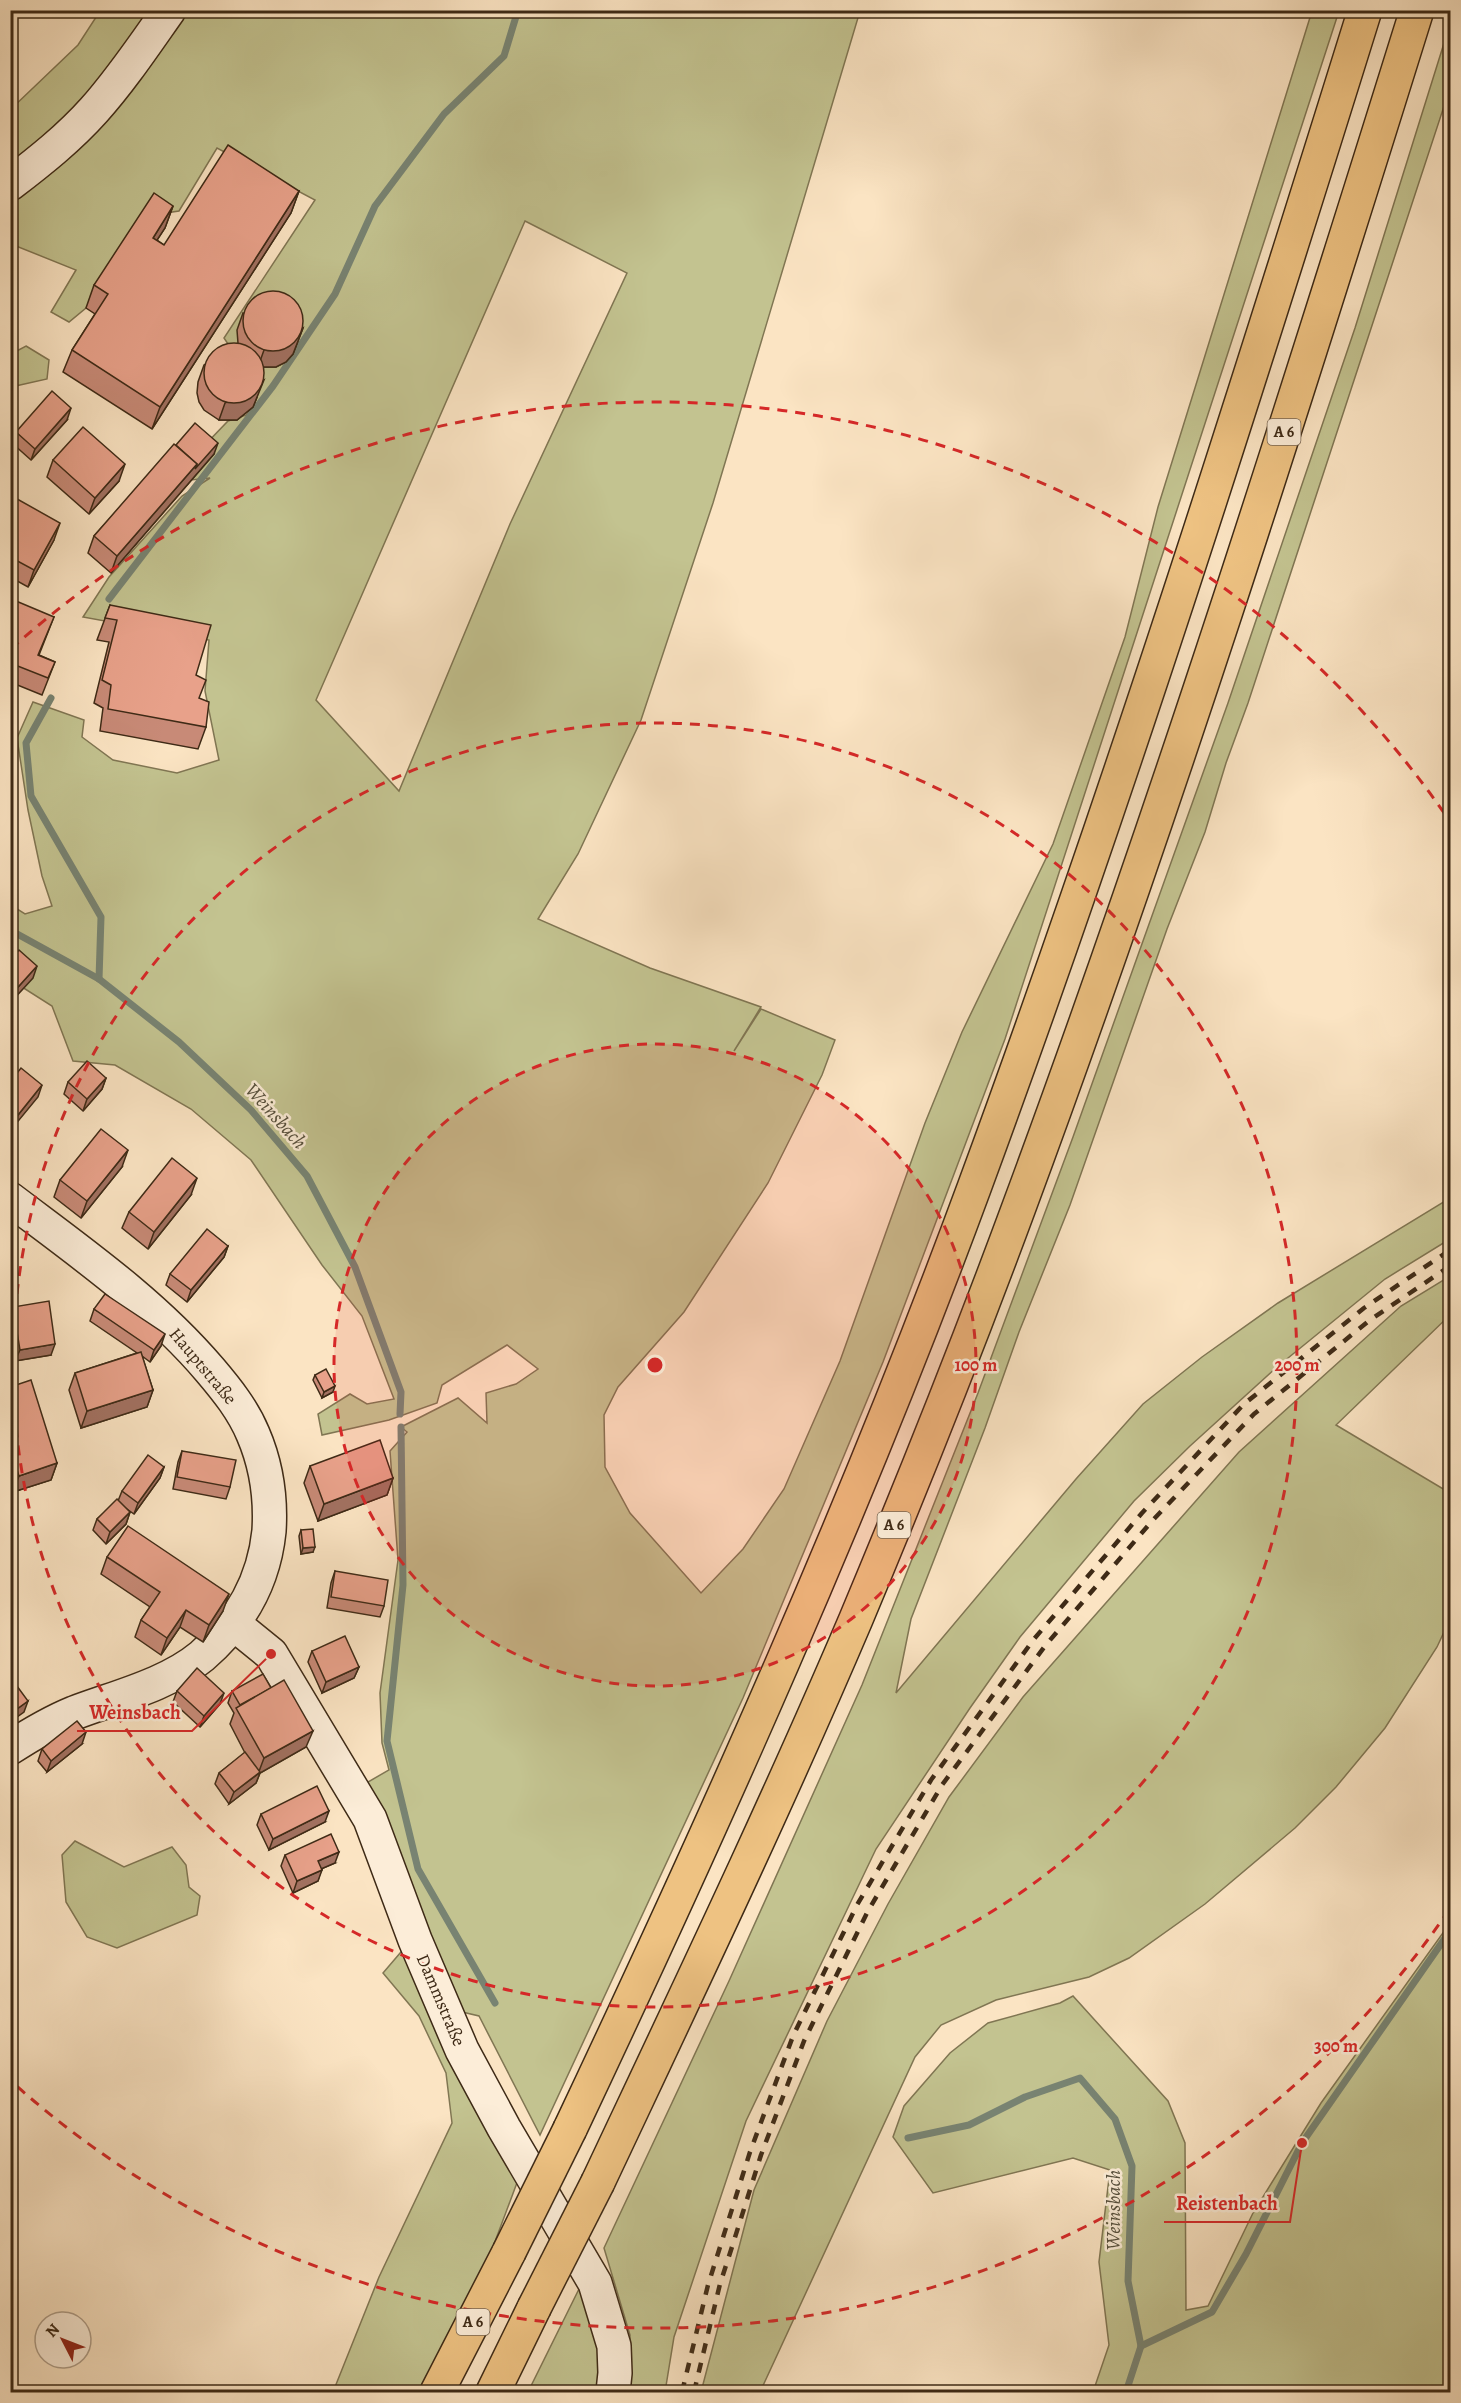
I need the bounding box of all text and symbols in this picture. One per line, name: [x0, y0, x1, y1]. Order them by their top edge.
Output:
road number: A 6: [1268, 419, 1300, 445]
water label: Weinsbach: [239, 1077, 313, 1155]
street label: Hauptstraße: [164, 1322, 242, 1410]
text: 100 m: [955, 1353, 997, 1377]
text: 200 m: [1274, 1353, 1320, 1377]
centre of rings: [645, 1355, 665, 1375]
road number: A 6: [878, 1512, 910, 1538]
callout: Weinsbach: [77, 1693, 192, 1731]
text: Weinsbach: [88, 1699, 181, 1726]
street label: Dammstraße: [411, 1950, 471, 2050]
text: 300 m: [1314, 2034, 1358, 2058]
water label: Weinsbach: [1100, 2170, 1127, 2250]
callout: Reistenbach: [1164, 2184, 1290, 2222]
text: Reistenbach: [1176, 2190, 1278, 2217]
road number: A 6: [456, 2309, 490, 2335]
north arrow: [33, 2310, 93, 2370]
text: N: [41, 2319, 65, 2342]

